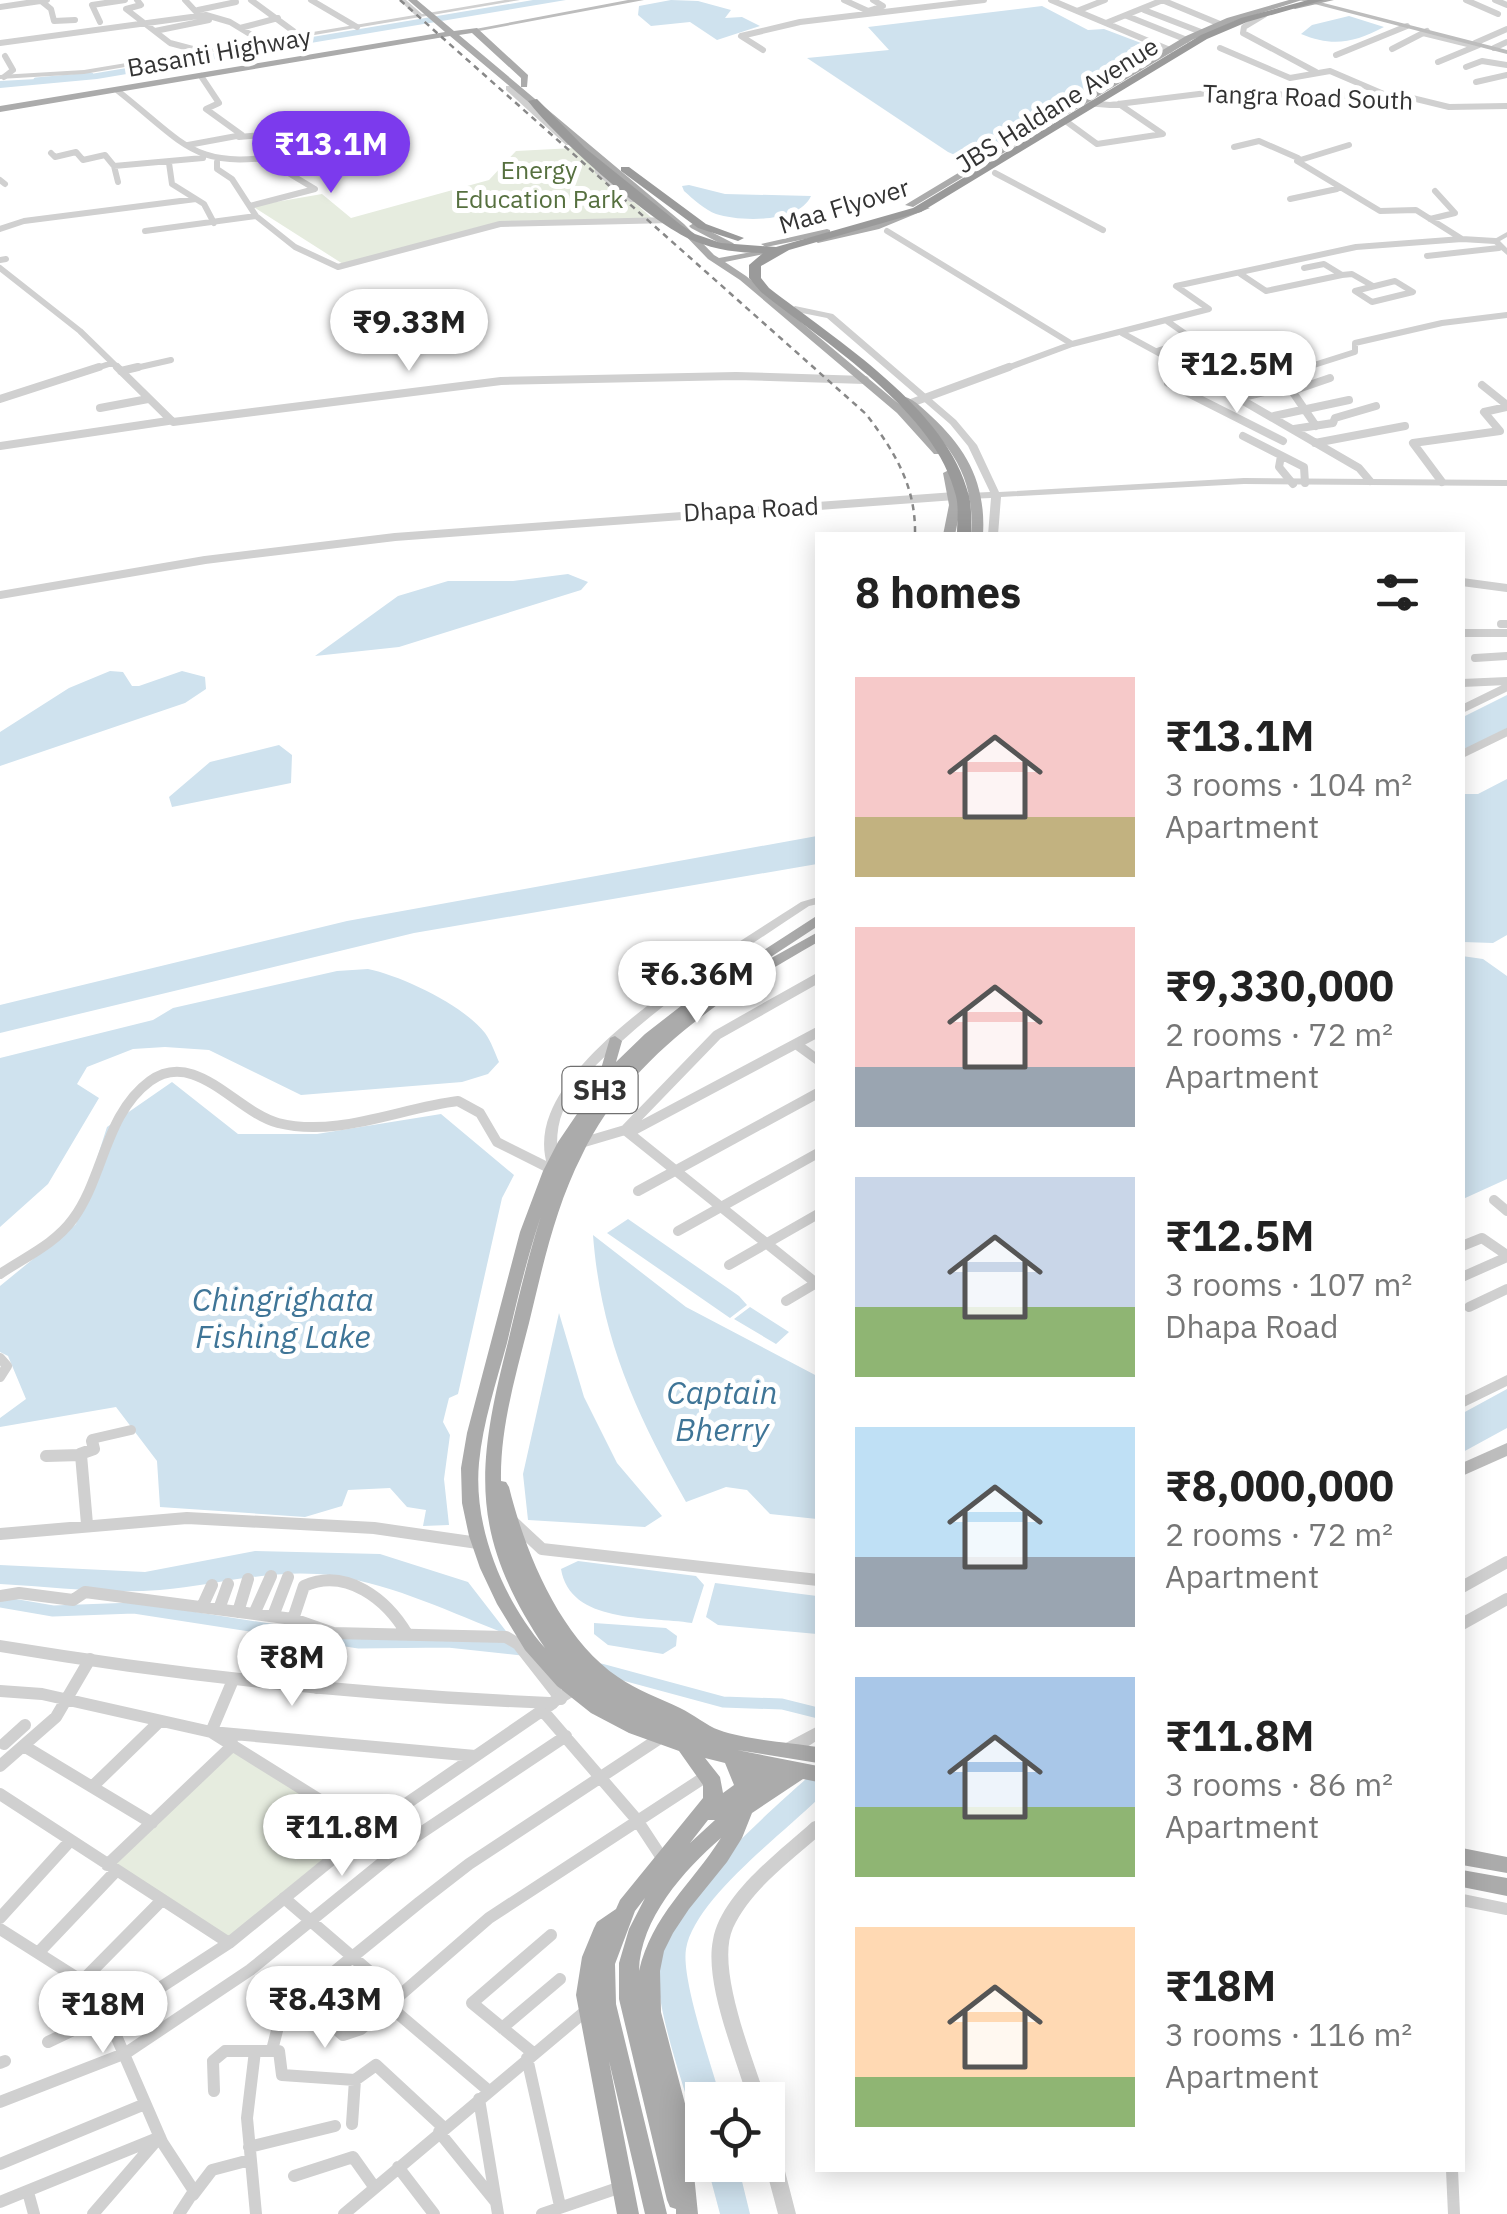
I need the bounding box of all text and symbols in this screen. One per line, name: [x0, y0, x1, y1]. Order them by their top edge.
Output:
street label: Basanti Highway: [124, 19, 314, 84]
street label: JBS Haldane Avenue: [949, 29, 1164, 180]
street label: Tangra Road South: [1202, 76, 1414, 117]
pin: ₹13.1M: [250, 111, 412, 196]
text: ₹13.1M: [274, 122, 388, 164]
park label: Energy Education Park: [455, 153, 623, 215]
street label: Maa Flyover: [775, 170, 913, 241]
pin: ₹9.33M: [328, 289, 490, 374]
text: ₹9.33M: [352, 300, 466, 342]
pin: ₹12.5M: [1156, 331, 1318, 416]
text: ₹12.5M: [1180, 342, 1294, 384]
street label: Dhapa Road: [682, 488, 820, 529]
text: 8 homes: [855, 565, 1021, 620]
icon: filters: [1370, 565, 1425, 620]
text: ₹13.1M: [1165, 708, 1314, 763]
icon: home: [935, 717, 1055, 837]
text: 3 rooms · 104 m²: [1165, 763, 1412, 805]
text: Apartment: [1165, 805, 1319, 847]
pin: ₹6.36M: [616, 941, 778, 1026]
text: ₹6.36M: [640, 952, 754, 994]
text: ₹9,330,000: [1165, 958, 1394, 1013]
icon: home: [935, 967, 1055, 1087]
text: 2 rooms · 72 m²: [1165, 1013, 1393, 1055]
text: Apartment: [1165, 1055, 1319, 1097]
road number: SH3: [562, 1067, 638, 1113]
text: ₹12.5M: [1165, 1208, 1314, 1263]
icon: home: [935, 1217, 1055, 1337]
text: 3 rooms · 107 m²: [1165, 1263, 1412, 1305]
water label: Chingrighata Fishing Lake: [192, 1278, 374, 1357]
text: Dhapa Road: [1165, 1305, 1339, 1347]
water label: Captain Bherry: [666, 1371, 778, 1450]
text: ₹8,000,000: [1165, 1458, 1394, 1513]
icon: home: [935, 1467, 1055, 1587]
text: 2 rooms · 72 m²: [1165, 1513, 1393, 1555]
text: Apartment: [1165, 1555, 1319, 1597]
pin: ₹8M: [244, 1624, 340, 1709]
text: ₹8M: [259, 1635, 325, 1677]
text: ₹11.8M: [1165, 1708, 1314, 1763]
icon: home: [935, 1717, 1055, 1837]
text: 3 rooms · 86 m²: [1165, 1763, 1393, 1805]
pin: ₹11.8M: [261, 1794, 423, 1879]
text: ₹11.8M: [285, 1805, 399, 1847]
text: Apartment: [1165, 1805, 1319, 1847]
text: ₹18M: [1165, 1958, 1276, 2013]
pin: ₹8.43M: [244, 1966, 406, 2051]
icon: home: [935, 1967, 1055, 2087]
pin: ₹18M: [44, 1971, 162, 2056]
text: ₹8.43M: [268, 1977, 382, 2019]
text: ₹18M: [61, 1982, 145, 2024]
text: 3 rooms · 116 m²: [1165, 2013, 1412, 2055]
text: Apartment: [1165, 2055, 1319, 2097]
map controls: [685, 2082, 785, 2182]
button: locate: [685, 2082, 785, 2182]

